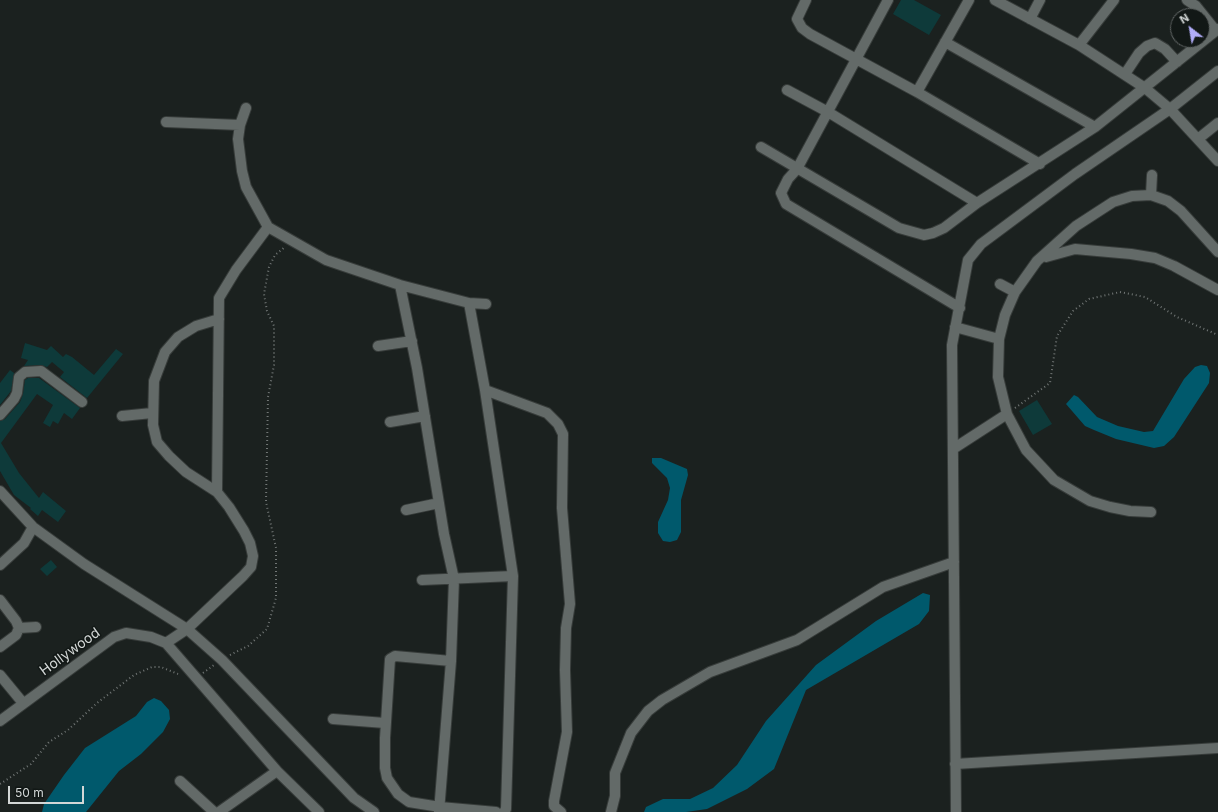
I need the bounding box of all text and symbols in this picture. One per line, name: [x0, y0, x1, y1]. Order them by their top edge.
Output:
north arrow: [1170, 8, 1210, 48]
text: N: [1177, 10, 1192, 27]
street label: Hollywood: [37, 625, 103, 679]
scale bar: [10, 778, 86, 804]
text: 50 m: [15, 785, 44, 800]

